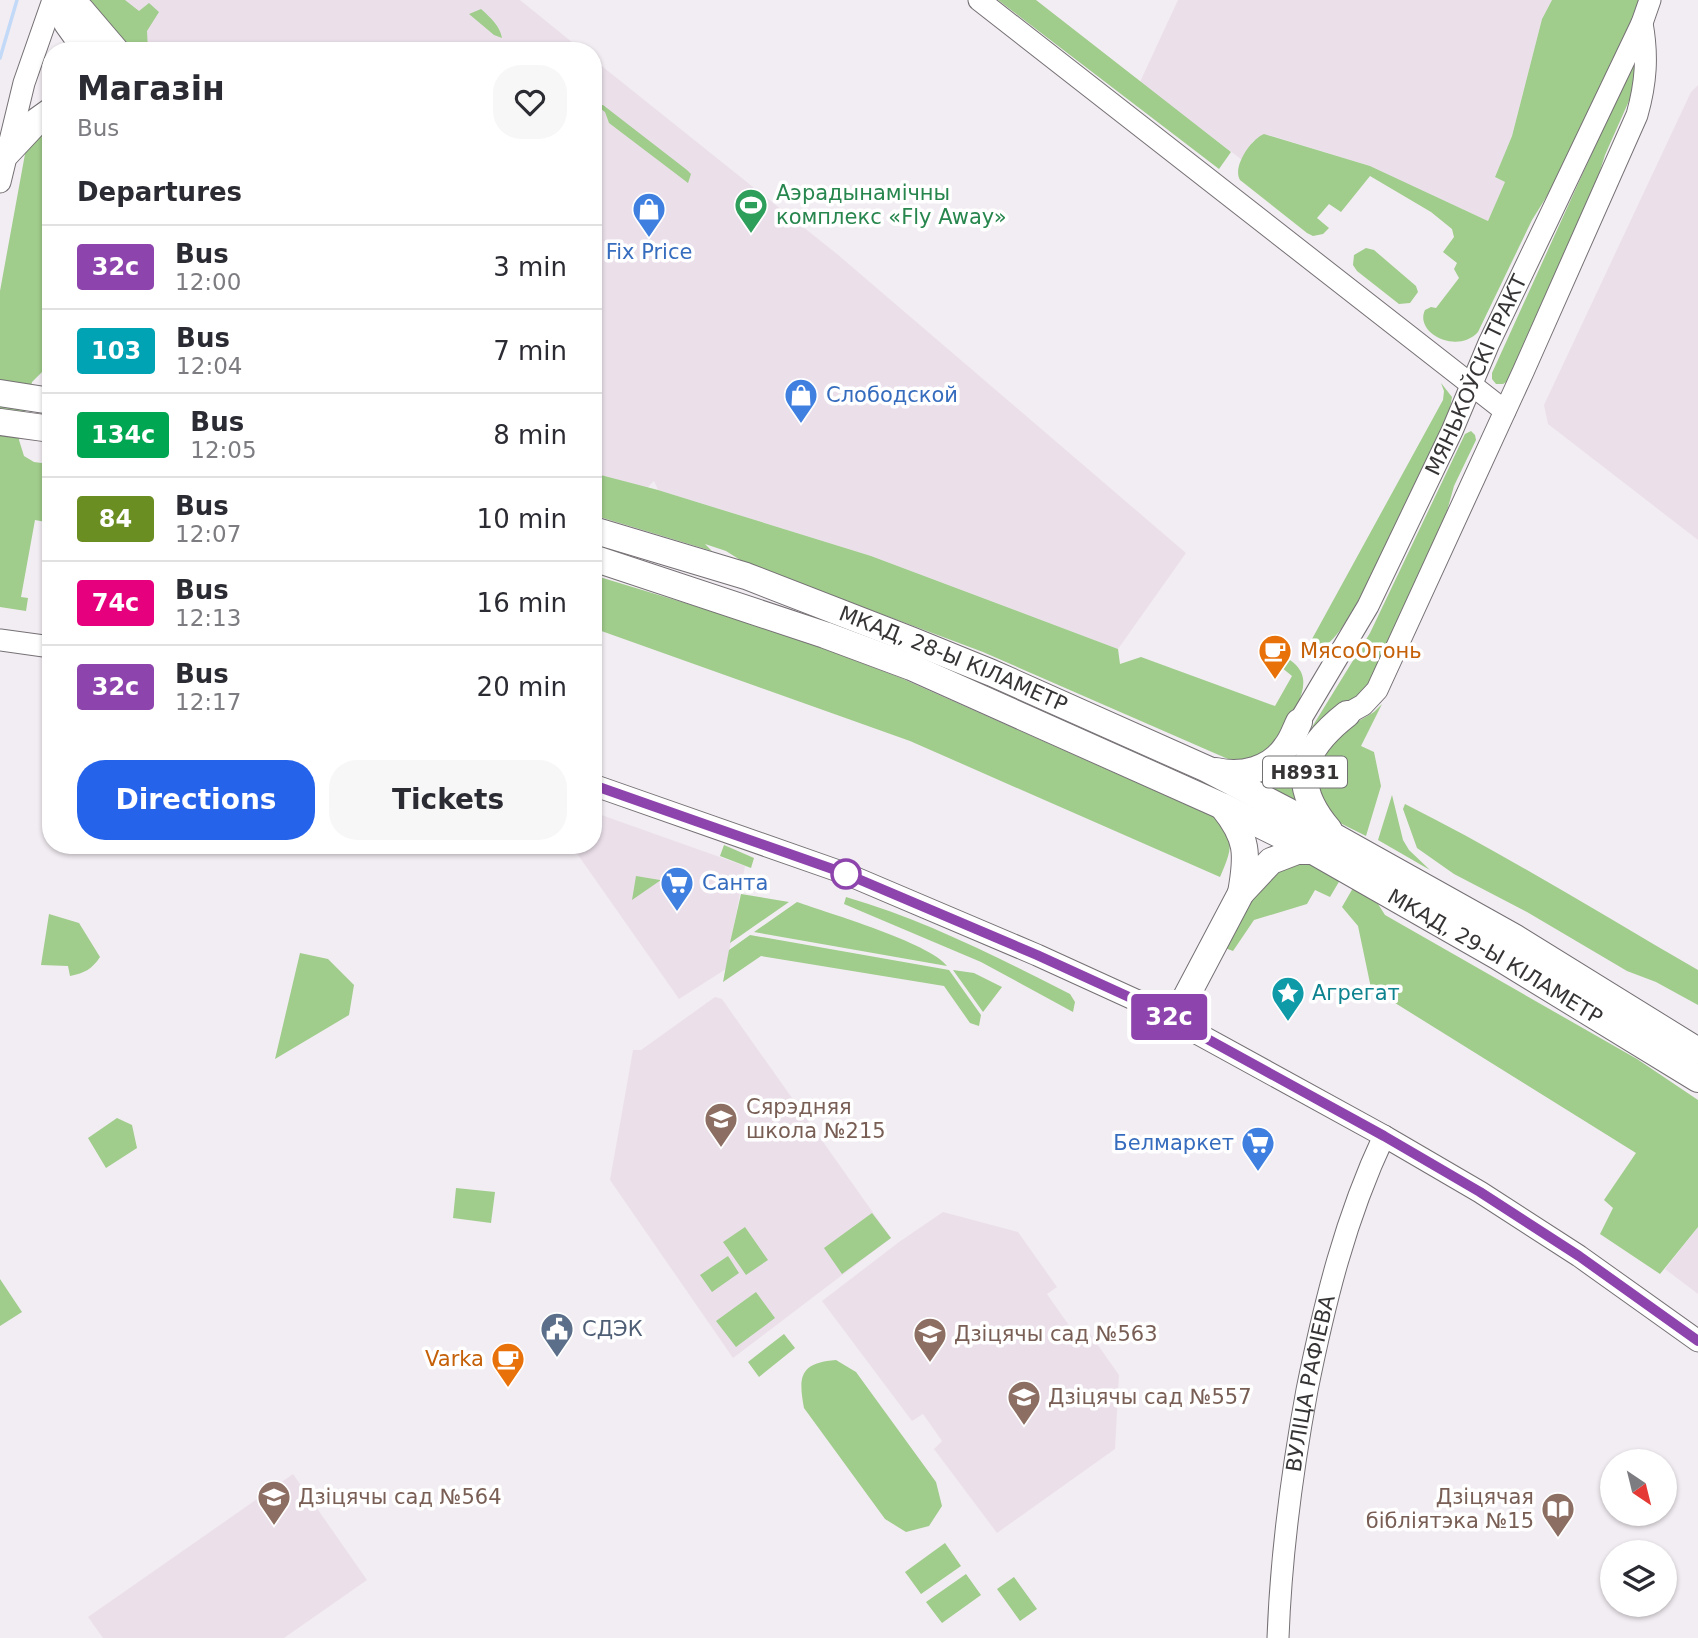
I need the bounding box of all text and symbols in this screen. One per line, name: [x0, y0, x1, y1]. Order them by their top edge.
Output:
button: heart: [493, 65, 567, 139]
text: Магазін: [77, 69, 225, 108]
text: Bus: [77, 115, 119, 141]
text: Departures: [77, 177, 242, 207]
place label: Аэрадынамічны комплекс «Fly Away»: [776, 181, 1007, 229]
sports icon: Аэрадынамічны комплекс «Fly Away»: [732, 186, 770, 235]
shop icon: Fix Price: [630, 190, 668, 239]
text: Bus: [175, 239, 229, 269]
place label: Fix Price: [606, 240, 692, 264]
text: 3 min: [493, 252, 567, 282]
text: 32с: [92, 253, 139, 281]
text: 12:00: [175, 269, 241, 295]
street label: МЯНЬКОЎСКІ ТРАКТ: [1421, 271, 1532, 479]
text: Bus: [176, 323, 230, 353]
text: 7 min: [493, 336, 567, 366]
text: 103: [91, 337, 141, 365]
text: 12:04: [176, 353, 242, 379]
shop icon: Слободской: [782, 376, 820, 425]
place label: Слободской: [826, 383, 958, 407]
text: Bus: [190, 407, 244, 437]
text: 8 min: [493, 420, 567, 450]
text: 134с: [91, 421, 155, 449]
text: 12:05: [190, 437, 257, 463]
text: Bus: [175, 491, 229, 521]
text: 10 min: [477, 504, 567, 534]
text: 84: [99, 505, 132, 533]
text: 12:07: [175, 521, 241, 547]
text: Bus: [175, 575, 229, 605]
text: 16 min: [477, 588, 567, 618]
text: 74с: [92, 589, 139, 617]
street label: МКАД, 28-Ы КІЛАМЕТР: [836, 601, 1071, 717]
text: 12:13: [175, 605, 241, 631]
cafe icon: МясоОгонь: [1256, 632, 1294, 681]
place label: МясоОгонь: [1300, 639, 1422, 663]
text: Bus: [175, 659, 229, 689]
text: 20 min: [477, 672, 567, 702]
text: 32с: [92, 673, 139, 701]
text: 12:17: [175, 689, 241, 715]
road number: Н8931: [1263, 757, 1347, 788]
button: Directions: [77, 760, 315, 840]
button: Tickets: [329, 760, 567, 840]
unlabelled marker: [831, 859, 861, 889]
supermarket icon: Санта: [658, 864, 696, 913]
place label: Санта: [702, 871, 768, 895]
street label: МКАД, 29-Ы КІЛАМЕТР: [1384, 884, 1607, 1030]
place icon: Агрегат: [1269, 974, 1307, 1023]
place label: Агрегат: [1312, 981, 1400, 1005]
line badge: 32с: [1129, 994, 1209, 1040]
text: 32с: [1145, 1003, 1193, 1031]
place label: Сярэдняя школа №215: [746, 1095, 886, 1143]
school or university icon: Сярэдняя школа №215: [702, 1100, 740, 1149]
supermarket icon: Белмаркет: [1239, 1124, 1277, 1173]
place label: Белмаркет: [1113, 1131, 1234, 1155]
street label: ВУЛІЦА РАФІЕВА: [1282, 1292, 1340, 1474]
public building icon: СДЭК: [538, 1310, 576, 1359]
school or university icon: Дзіцячы сад №563: [911, 1315, 949, 1364]
place label: СДЭК: [582, 1317, 643, 1341]
place label: Дзіцячы сад №563: [954, 1322, 1158, 1346]
cafe icon: Varka: [489, 1340, 527, 1389]
place label: Varka: [425, 1347, 484, 1371]
school or university icon: Дзіцячы сад №557: [1005, 1378, 1043, 1427]
place label: Дзіцячы сад №557: [1048, 1385, 1252, 1409]
north arrow: [1600, 1449, 1676, 1526]
map controls: [1600, 1449, 1677, 1617]
school or university icon: Дзіцячы сад №564: [255, 1478, 293, 1527]
place label: Дзіцячы сад №564: [298, 1485, 502, 1509]
place label: Дзіцячая бібліятэка №15: [1366, 1485, 1534, 1533]
library icon: Дзіцячая бібліятэка №15: [1539, 1490, 1577, 1539]
button: layers: [1600, 1540, 1677, 1617]

